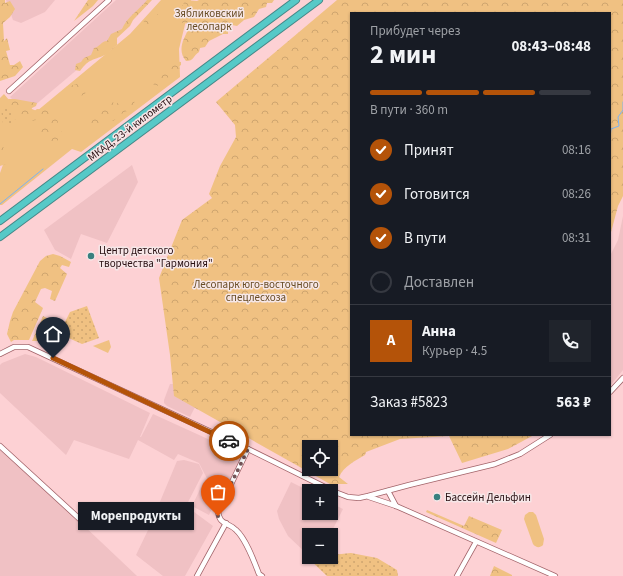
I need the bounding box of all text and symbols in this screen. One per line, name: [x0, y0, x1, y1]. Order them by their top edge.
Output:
park label: Зябликовский лесопарк: [174, 6, 244, 34]
text: Прибудет через: [370, 22, 460, 40]
text: 2 мин: [370, 36, 436, 73]
text: 08:43–08:48: [511, 36, 591, 57]
street label: МКАД, 23-й километр: [85, 91, 175, 165]
text: В пути · 360 m: [370, 101, 448, 119]
icon: check: [370, 139, 392, 161]
text: Принят: [404, 140, 454, 161]
text: 08:16: [562, 141, 591, 159]
icon: check: [370, 183, 392, 205]
text: Готовится: [404, 184, 470, 205]
text: 08:26: [562, 185, 591, 203]
icon: check: [370, 227, 392, 249]
text: В пути: [404, 228, 447, 249]
text: 08:31: [562, 229, 591, 247]
place label: Центр детского творчества "Гармония": [99, 243, 213, 271]
marker: Центр детского творчества "Гармония": [86, 251, 96, 261]
text: Доставлен: [404, 272, 474, 293]
park label: Лесопарк юго-восточного спецлесхоза: [193, 277, 319, 305]
pin: [36, 317, 70, 358]
button: phone: [549, 320, 591, 362]
text: Анна: [422, 321, 456, 342]
icon: home: [42, 323, 64, 345]
text: А: [387, 330, 395, 351]
text: Курьер · 4.5: [422, 342, 487, 360]
text: Заказ #5823: [370, 392, 448, 413]
text: 563 ₽: [556, 392, 591, 413]
courier: [209, 421, 249, 461]
icon: car: [218, 430, 240, 452]
map controls: [302, 440, 338, 564]
button: locate: [302, 440, 338, 476]
pin: [201, 475, 235, 516]
icon: bag: [207, 481, 229, 503]
button: +: [302, 484, 338, 520]
place label: Бассейн Дельфин: [445, 490, 531, 505]
marker: Бассейн Дельфин: [432, 492, 442, 502]
callout: Морепродукты: [78, 502, 194, 530]
text: Морепродукты: [91, 507, 181, 525]
button: −: [302, 528, 338, 564]

